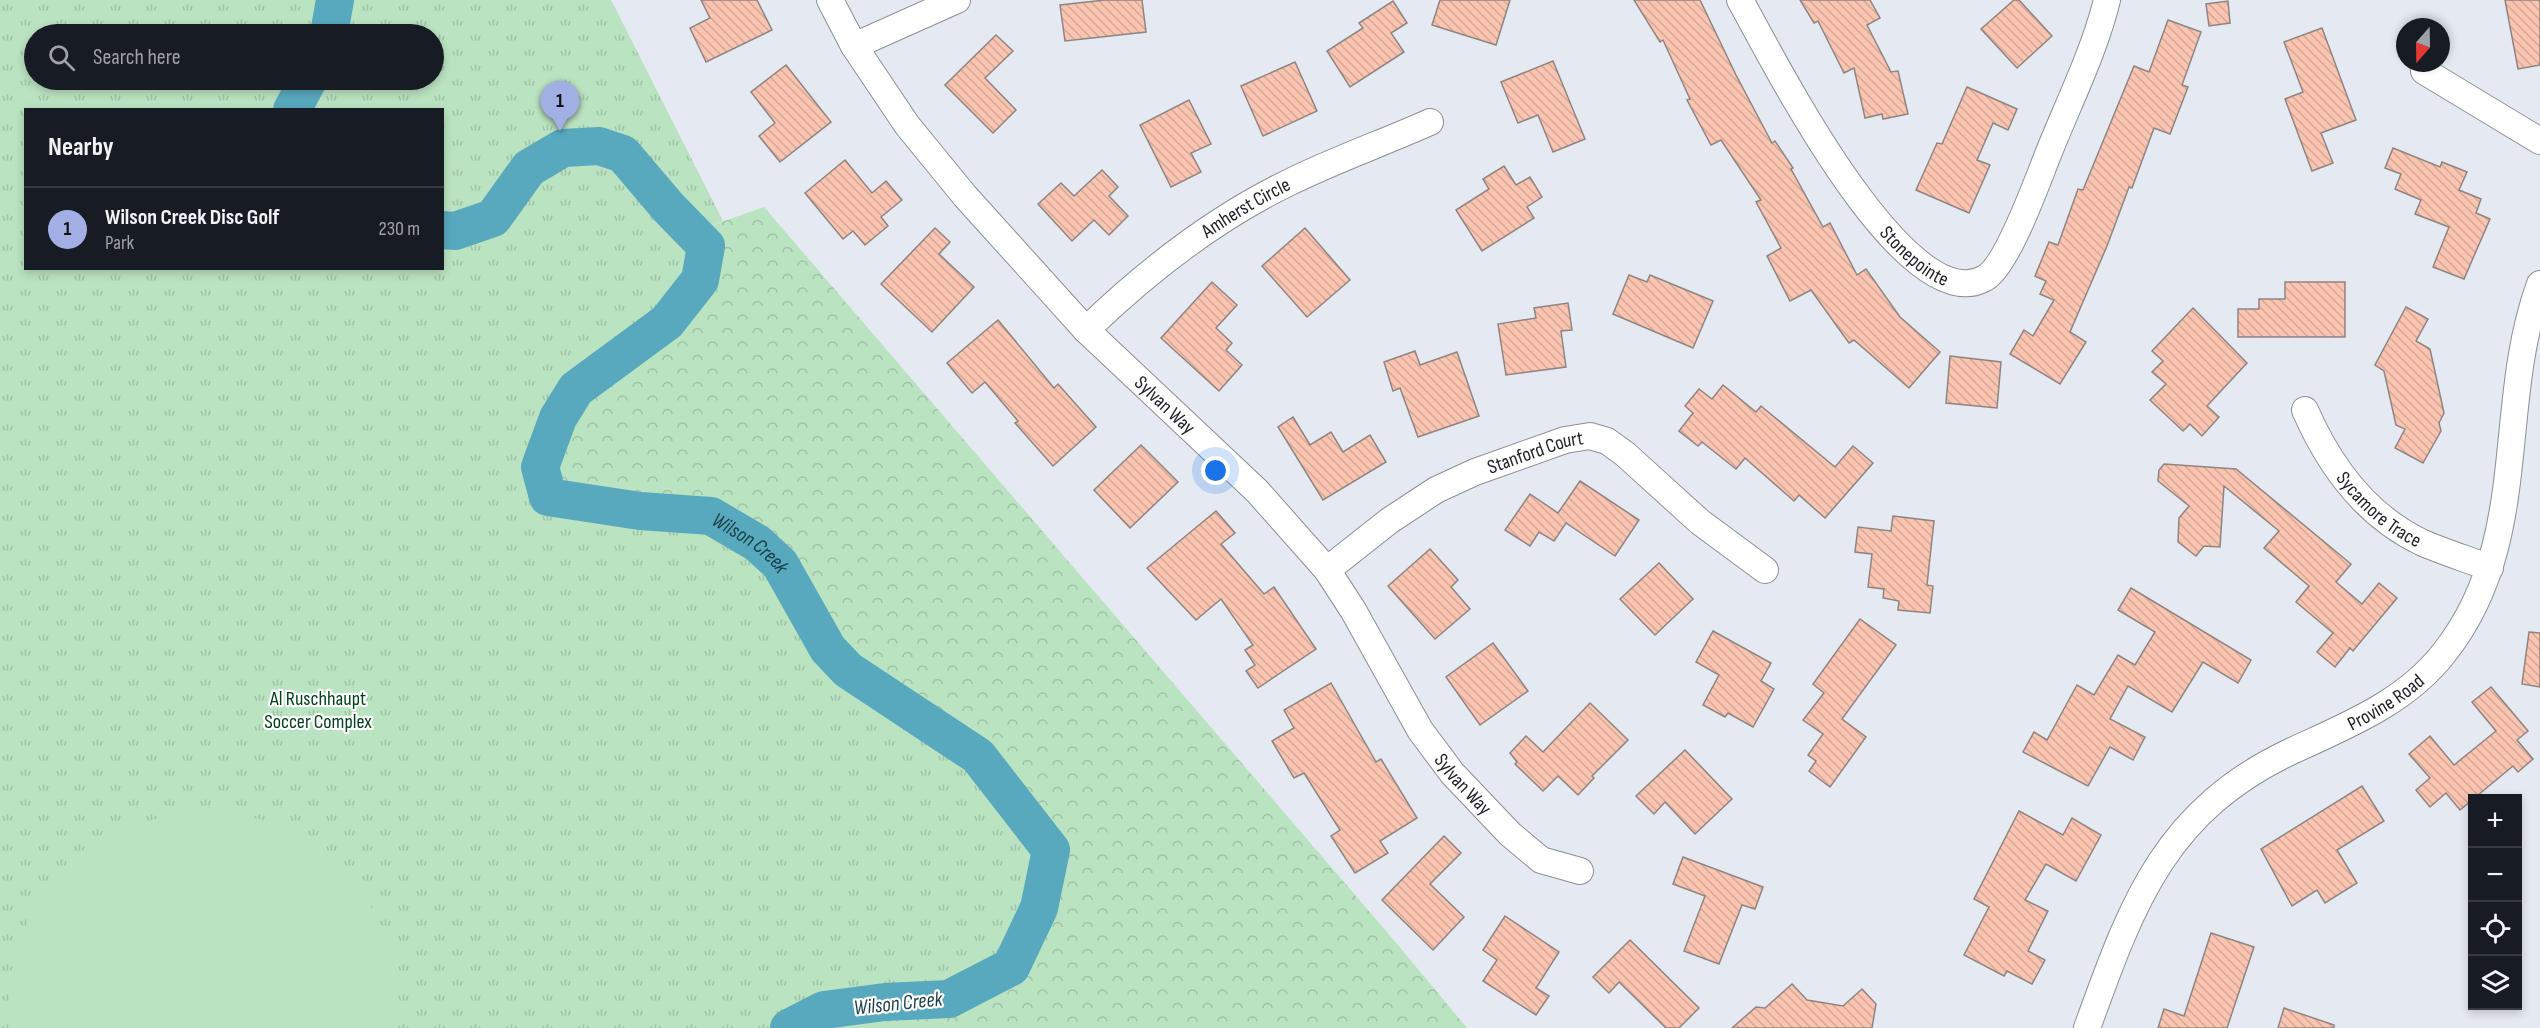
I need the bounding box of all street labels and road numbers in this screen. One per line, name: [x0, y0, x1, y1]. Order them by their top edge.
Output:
street label: Amherst Circle: [1196, 173, 1294, 244]
street label: Stonepointe: [1874, 221, 1952, 292]
street label: Sylvan Way: [1129, 371, 1200, 440]
street label: Stanford Court: [1484, 426, 1585, 480]
street label: Sycamore Trace: [2331, 467, 2425, 553]
street label: Provine Road: [2344, 669, 2430, 736]
street label: Sylvan Way: [1429, 749, 1497, 821]

